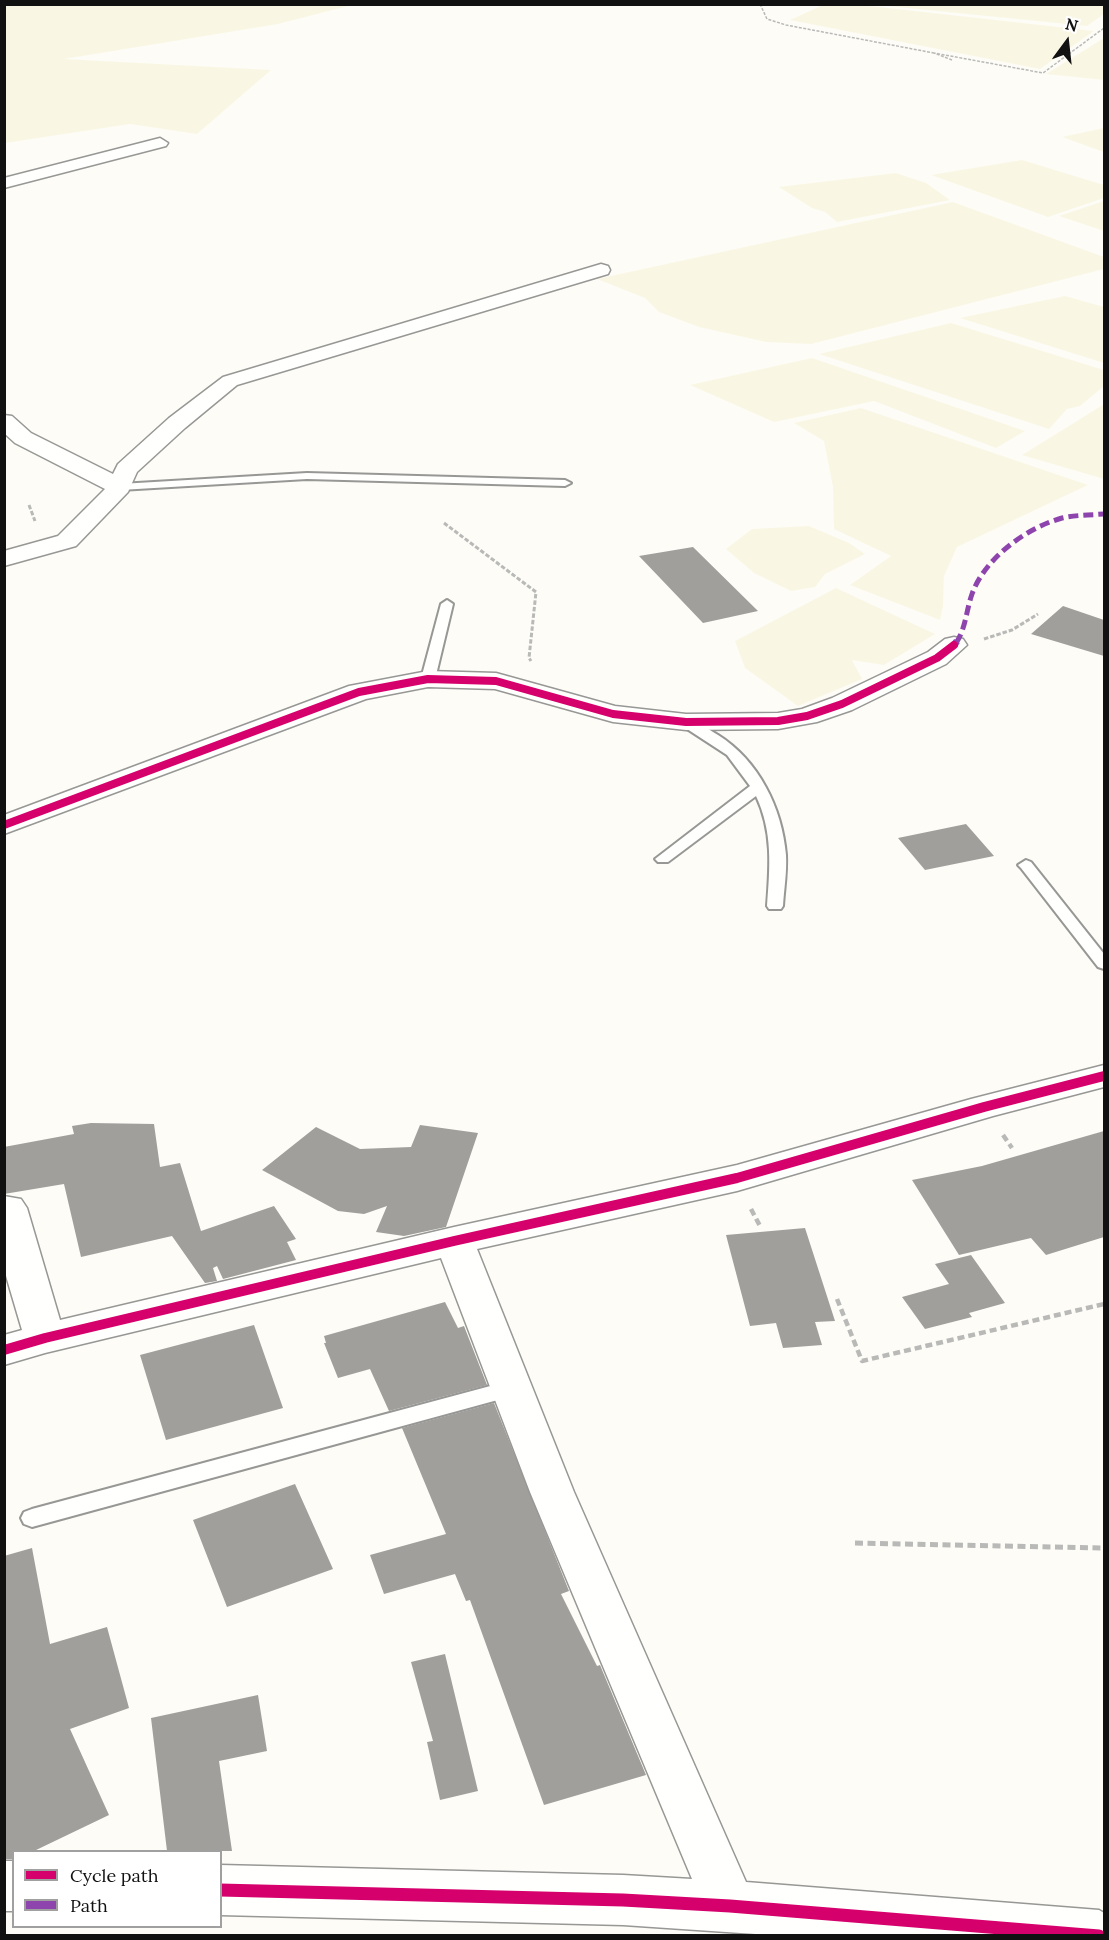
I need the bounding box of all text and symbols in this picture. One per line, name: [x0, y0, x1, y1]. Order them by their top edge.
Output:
north arrow: [1037, 12, 1097, 72]
text: N: [1063, 13, 1080, 36]
legend: [12, 1850, 222, 1928]
text: Cycle path: [70, 1864, 159, 1887]
text: Path: [70, 1894, 108, 1917]

